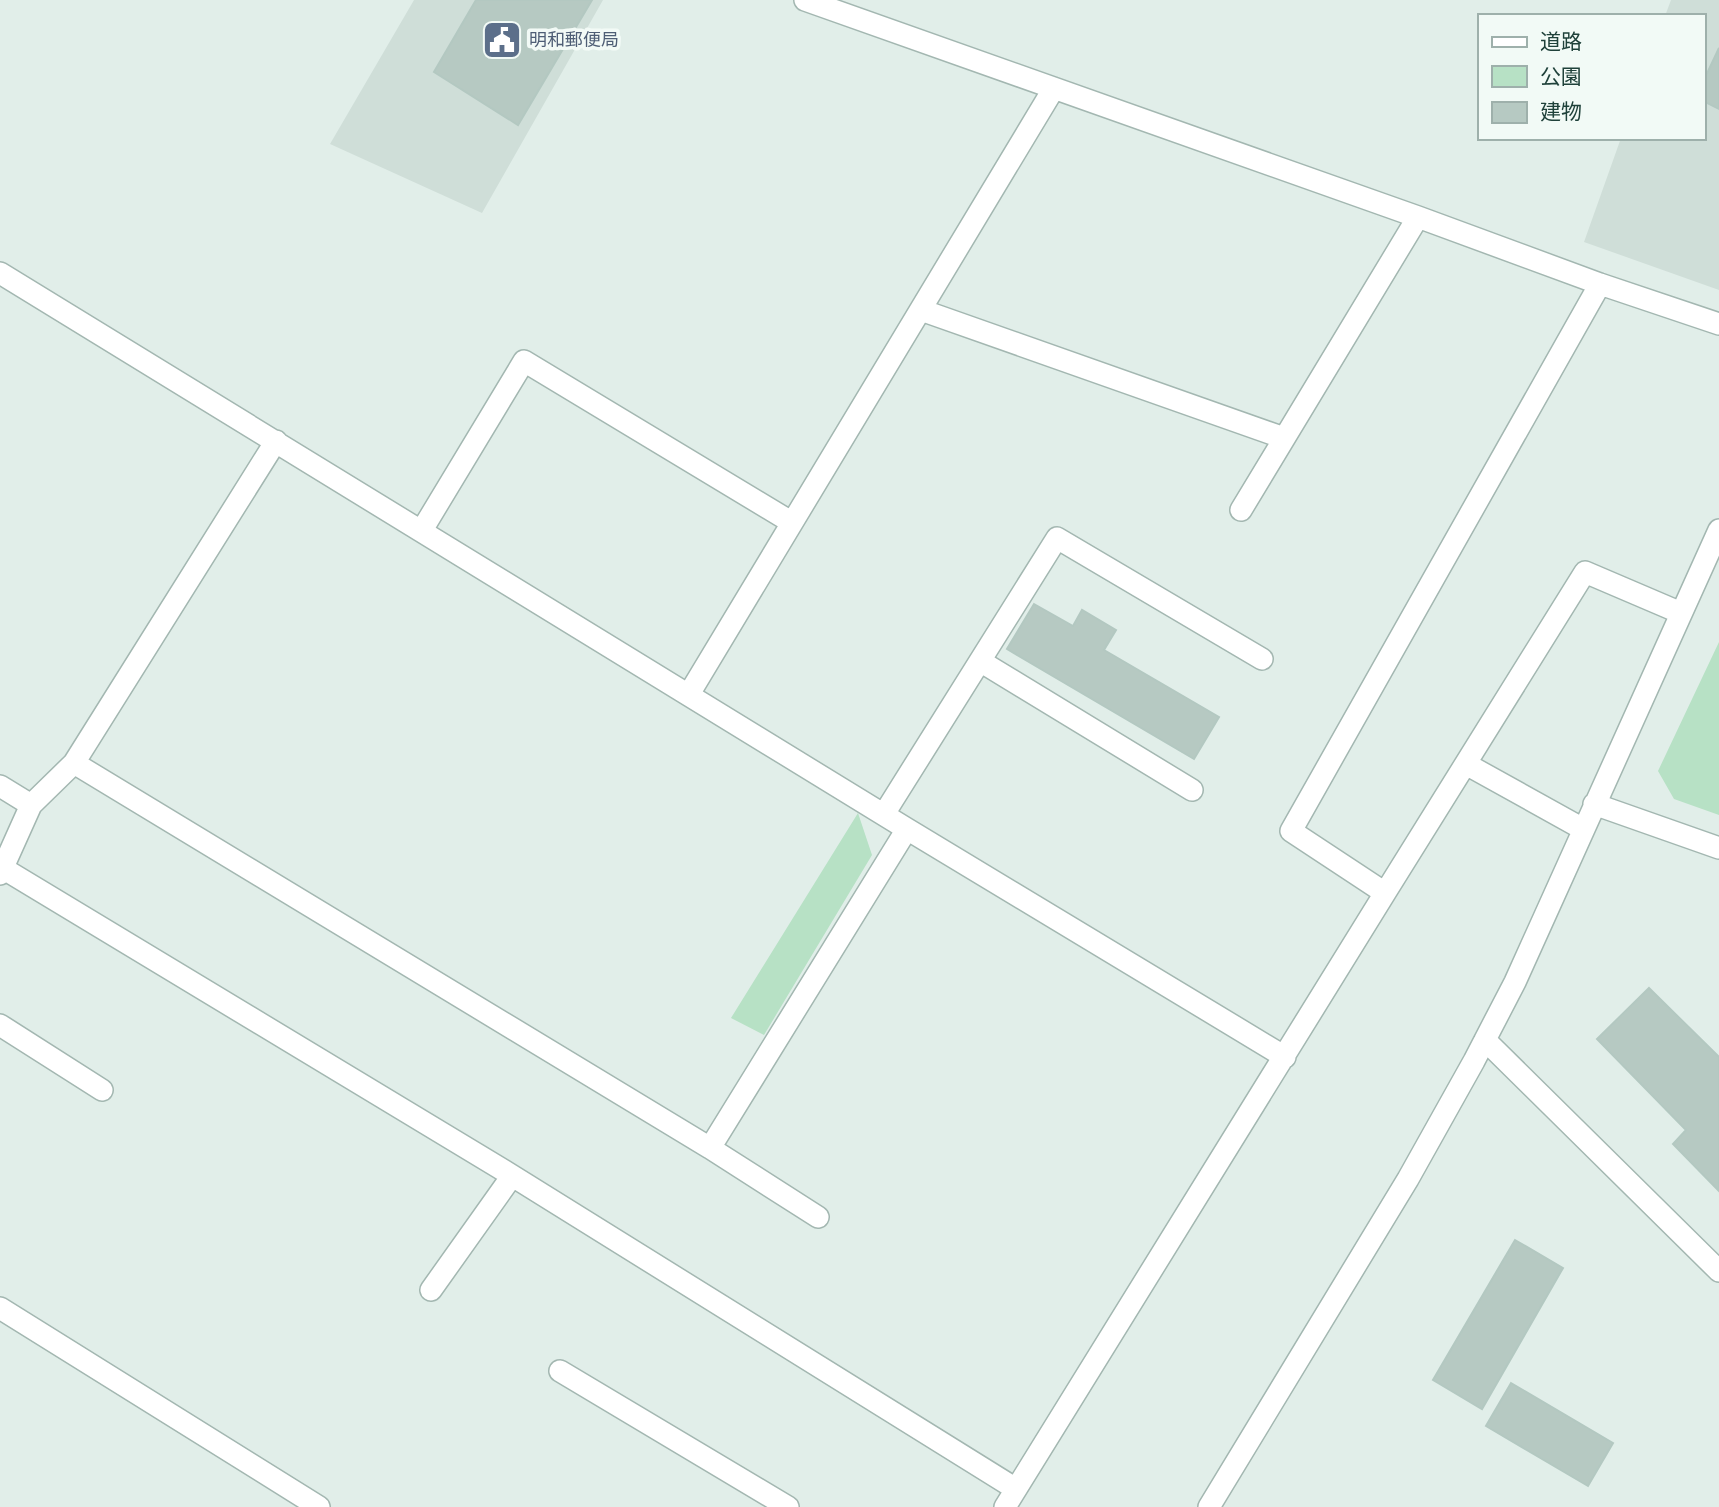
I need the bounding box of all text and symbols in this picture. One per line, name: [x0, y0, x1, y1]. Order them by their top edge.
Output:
legend: [1478, 14, 1705, 140]
public building icon: 明和郵便局: [481, 19, 523, 61]
place label: 明和郵便局: [529, 27, 619, 52]
text: 道路: [1540, 27, 1582, 56]
text: 公園: [1540, 62, 1582, 91]
text: 建物: [1540, 97, 1582, 126]

